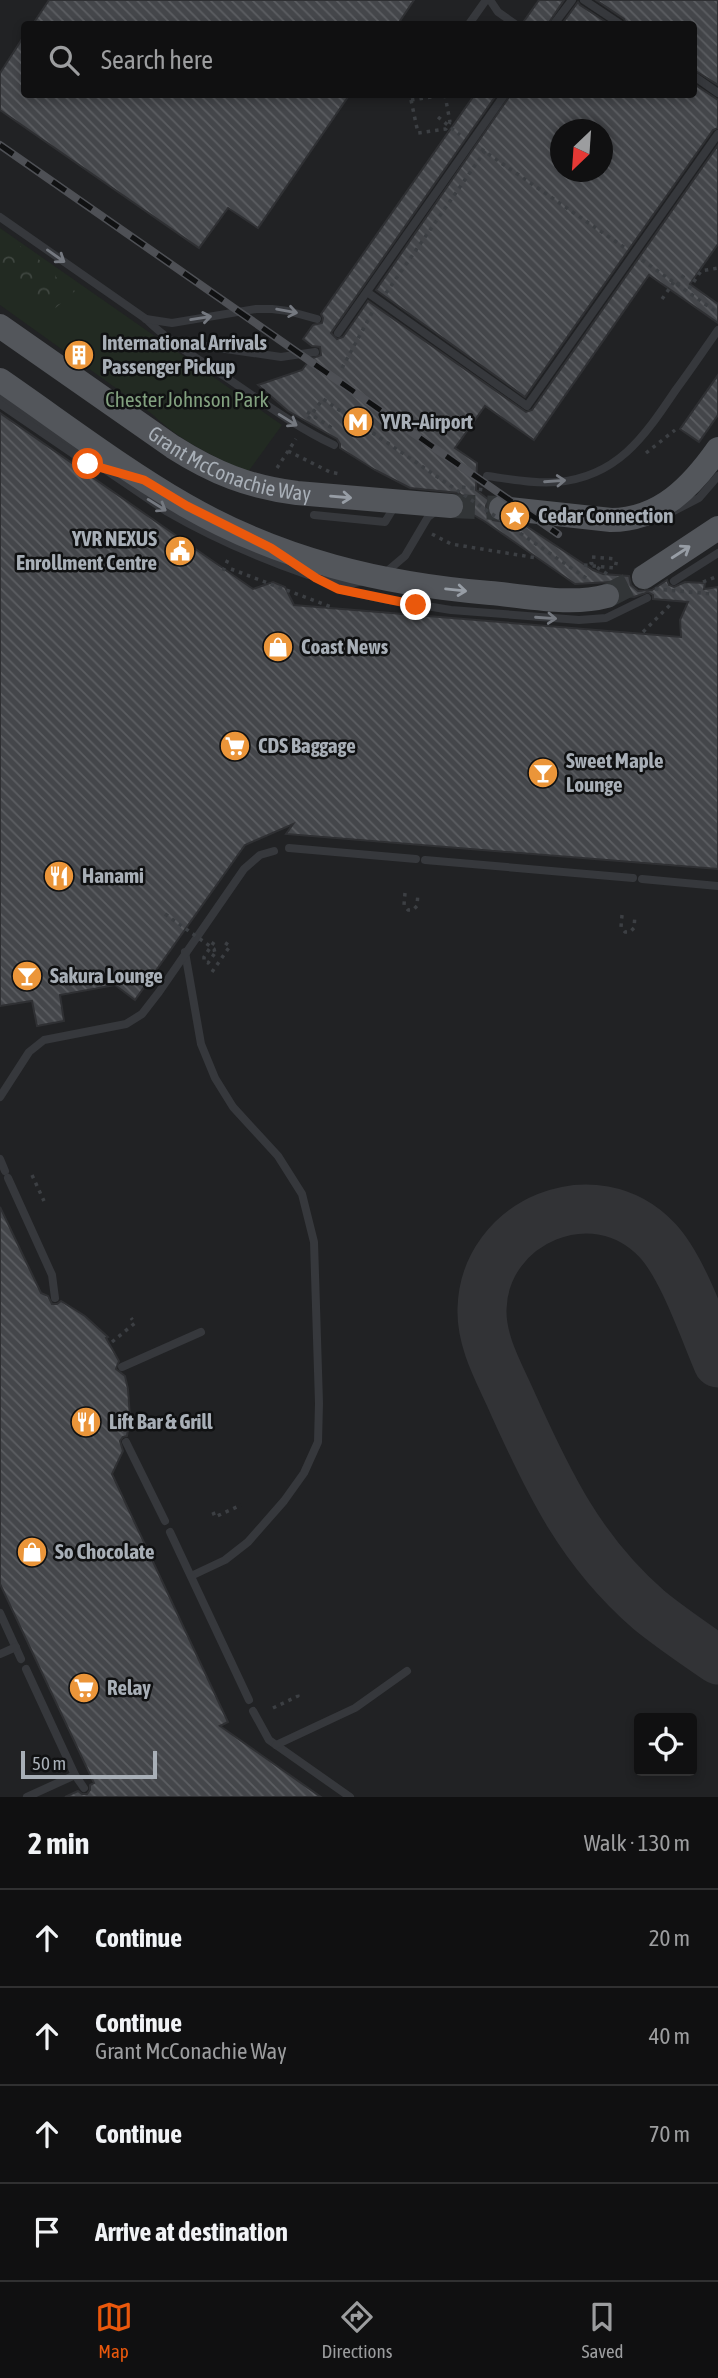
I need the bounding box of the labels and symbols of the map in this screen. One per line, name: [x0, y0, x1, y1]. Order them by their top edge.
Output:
north arrow: [550, 119, 613, 182]
one-way arrow: [46, 249, 65, 263]
one-way arrow: [275, 305, 298, 319]
one-way arrow: [189, 311, 212, 324]
place label: International Arrivals Passenger Pickup: [102, 330, 267, 378]
building icon: International Arrivals Passenger Pickup: [62, 338, 96, 372]
park label: Chester Johnson Park: [105, 387, 269, 411]
metro station icon: YVR–Airport: [341, 405, 375, 439]
place label: YVR–Airport: [380, 409, 473, 433]
one-way arrow: [278, 413, 297, 428]
street label: Grant McConachie Way: [144, 420, 312, 505]
route start: [72, 448, 103, 479]
one-way arrow: [543, 474, 566, 487]
one-way arrow: [329, 491, 351, 504]
one-way arrow: [147, 499, 167, 513]
place icon: Cedar Connection: [498, 499, 532, 533]
place label: Cedar Connection: [538, 503, 674, 527]
place label: YVR NEXUS Enrollment Centre: [16, 526, 157, 574]
public building icon: YVR NEXUS Enrollment Centre: [163, 534, 197, 568]
one-way arrow: [671, 545, 691, 559]
one-way arrow: [444, 583, 467, 596]
route end: [400, 589, 431, 620]
one-way arrow: [535, 612, 557, 625]
shop icon: Coast News: [261, 630, 295, 664]
place label: Coast News: [301, 634, 389, 658]
supermarket icon: CDS Baggage: [218, 729, 252, 763]
place label: CDS Baggage: [258, 733, 356, 757]
place label: Sweet Maple Lounge: [566, 748, 664, 796]
bar icon: Sweet Maple Lounge: [526, 756, 560, 790]
restaurant icon: Hanami: [42, 859, 76, 893]
place label: Hanami: [82, 863, 144, 887]
bar icon: Sakura Lounge: [10, 959, 44, 993]
place label: Sakura Lounge: [50, 963, 163, 987]
restaurant icon: Lift Bar & Grill: [69, 1405, 103, 1439]
place label: Lift Bar & Grill: [109, 1409, 213, 1433]
shop icon: So Chocolate: [15, 1535, 49, 1569]
place label: So Chocolate: [55, 1539, 154, 1563]
supermarket icon: Relay: [67, 1671, 101, 1705]
place label: Relay: [107, 1675, 151, 1699]
scale bar: [21, 1748, 158, 1780]

